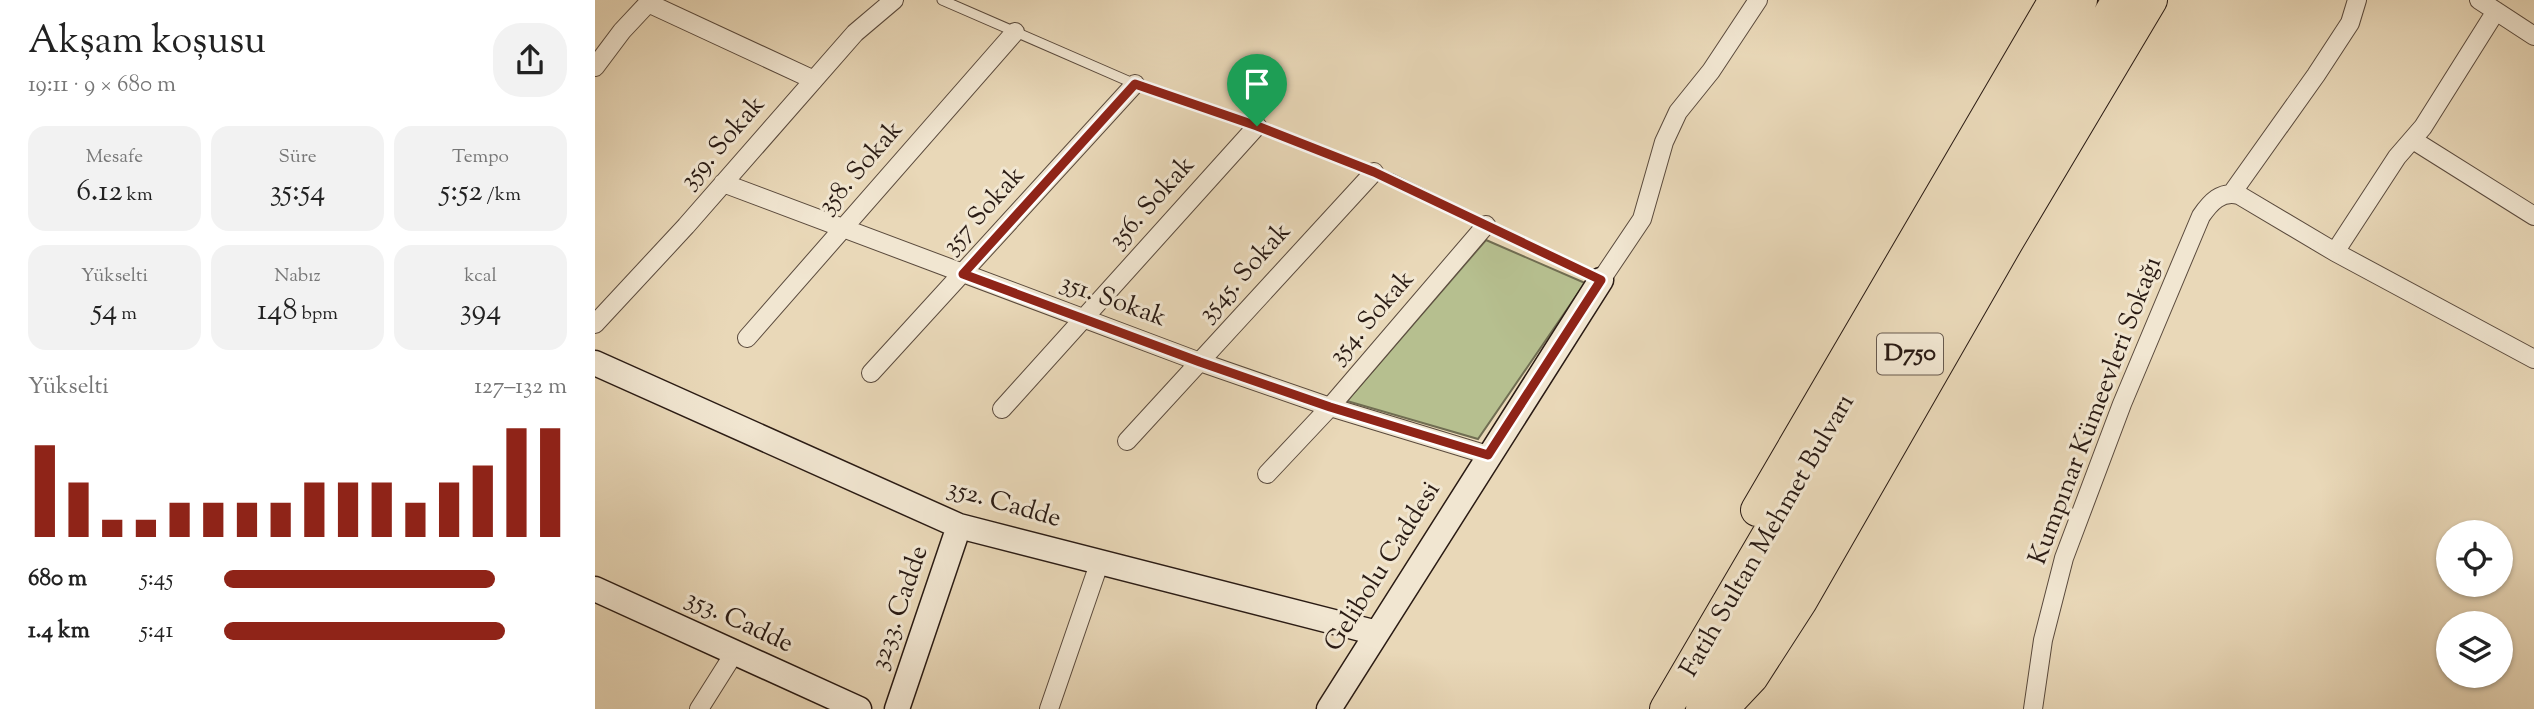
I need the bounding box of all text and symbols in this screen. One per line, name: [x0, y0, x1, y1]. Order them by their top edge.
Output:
text: Akşam koşusu: [28, 16, 266, 70]
button: share: [493, 23, 567, 97]
pin: [1227, 54, 1287, 126]
icon: arrive: [1238, 65, 1276, 103]
text: 19:11 · 9 × 680 m: [28, 69, 176, 102]
street label: 359. Sokak: [672, 88, 774, 198]
street label: 358. Sokak: [810, 113, 912, 223]
text: Mesafe: [86, 144, 143, 171]
text: Süre: [278, 144, 317, 171]
text: Tempo: [452, 144, 509, 171]
street label: 356. Sokak: [1100, 148, 1204, 258]
street label: 357 Sokak: [934, 159, 1034, 263]
text: 6.12: [76, 171, 123, 214]
text: 35:54: [270, 171, 325, 214]
text: 5:52: [440, 171, 482, 214]
text: km: [123, 182, 153, 209]
text: /km: [482, 182, 521, 209]
street label: 3545. Sokak: [1190, 215, 1300, 331]
street label: Kumpınar Kümeevleri Sokağı: [2020, 252, 2172, 570]
text: Yükselti: [81, 263, 148, 290]
text: Nabız: [274, 263, 321, 290]
text: kcal: [464, 263, 497, 290]
street label: 354. Sokak: [1320, 263, 1424, 373]
street label: 351. Sokak: [1055, 265, 1171, 337]
text: 54: [92, 290, 117, 333]
text: 148: [257, 290, 297, 333]
text: 394: [460, 290, 501, 333]
text: m: [117, 301, 137, 328]
text: bpm: [297, 301, 338, 328]
road number: D750: [1877, 334, 1943, 374]
text: Yükselti: [28, 371, 109, 404]
text: 127–132 m: [474, 371, 567, 404]
street label: Fatih Sultan Mehmet Bulvarı: [1672, 388, 1864, 684]
street label: 352. Cadde: [943, 470, 1065, 538]
street label: Gelibolu Caddesi: [1316, 475, 1450, 659]
map controls: [2436, 520, 2513, 688]
button: locate: [2436, 520, 2513, 597]
street label: 3233. Cadde: [862, 541, 938, 675]
text: 680 m: [28, 563, 87, 596]
text: 5:45: [140, 563, 173, 596]
street label: 353. Cadde: [679, 581, 799, 663]
button: layers: [2436, 611, 2513, 688]
text: 1.4 km: [28, 615, 90, 648]
text: 5:41: [140, 615, 173, 648]

